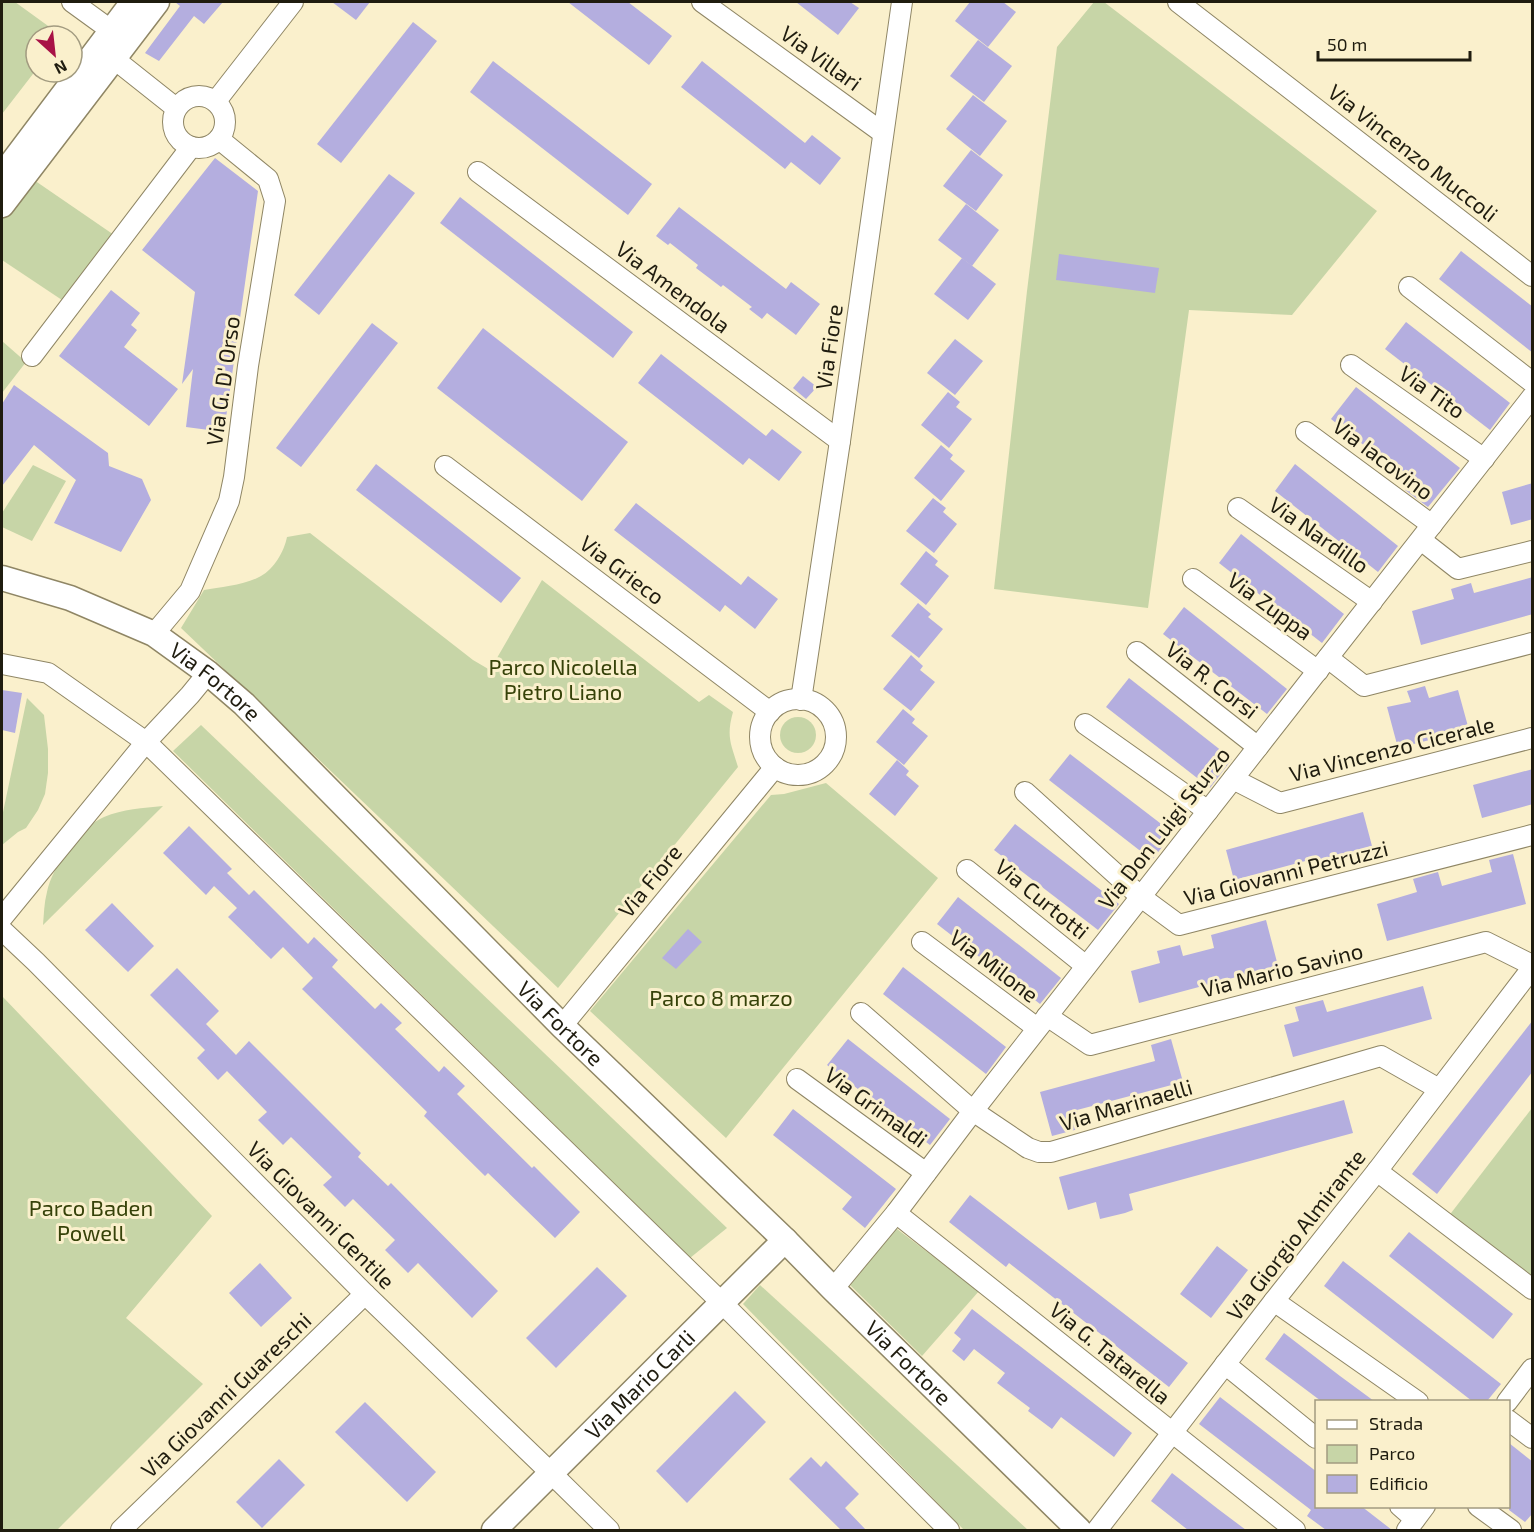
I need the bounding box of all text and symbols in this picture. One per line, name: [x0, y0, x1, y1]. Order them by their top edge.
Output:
street label: Via Villari: [776, 19, 867, 95]
north arrow: [24, 24, 84, 84]
scale bar: [1318, 24, 1470, 62]
text: 50 m: [1327, 33, 1367, 55]
text: N: [52, 57, 71, 79]
street label: Via Vincenzo Muccoli: [1324, 78, 1504, 227]
street label: Via Amendola: [611, 235, 736, 338]
street label: Via Fiore: [809, 302, 847, 391]
street label: Via G. D' Orso: [200, 314, 244, 447]
street label: Via Tito: [1395, 359, 1471, 423]
street label: Via Iacovino: [1328, 412, 1439, 504]
street label: Via Nardillo: [1265, 490, 1374, 578]
street label: Via Grieco: [575, 529, 670, 609]
street label: Via Zuppa: [1223, 566, 1318, 645]
street label: Via R. Corsi: [1161, 635, 1264, 723]
street label: Via Fortore: [165, 636, 267, 726]
park label: Parco Nicolella Pietro Liano: [488, 653, 638, 704]
street label: Via Vincenzo Cicerale: [1287, 710, 1497, 786]
street label: Via Don Luigi Sturzo: [1092, 741, 1234, 913]
street label: Via Giovanni Petruzzi: [1181, 834, 1390, 910]
street label: Via Fiore: [612, 839, 686, 922]
street label: Via Curtotti: [991, 853, 1095, 944]
street label: Via Milone: [945, 923, 1044, 1007]
street label: Via Mario Savino: [1198, 936, 1365, 1002]
street label: Via Fortore: [513, 975, 609, 1071]
park label: Parco 8 marzo: [649, 984, 793, 1010]
street label: Via Grimaldi: [820, 1060, 933, 1152]
street label: Via Marinaelli: [1056, 1073, 1195, 1135]
street label: Via Giovanni Gentile: [243, 1135, 401, 1293]
street label: Via Giorgio Almirante: [1220, 1144, 1370, 1325]
park label: Parco Baden Powell: [29, 1194, 153, 1245]
street label: Via G. Tatarella: [1045, 1296, 1176, 1409]
street label: Via Giovanni Guareschi: [135, 1306, 316, 1482]
street label: Via Fortore: [861, 1314, 957, 1410]
street label: Via Mario Carli: [579, 1324, 700, 1444]
legend: [1315, 1400, 1510, 1508]
text: Strada: [1369, 1412, 1423, 1434]
text: Parco: [1369, 1442, 1415, 1464]
text: Edificio: [1369, 1472, 1428, 1494]

